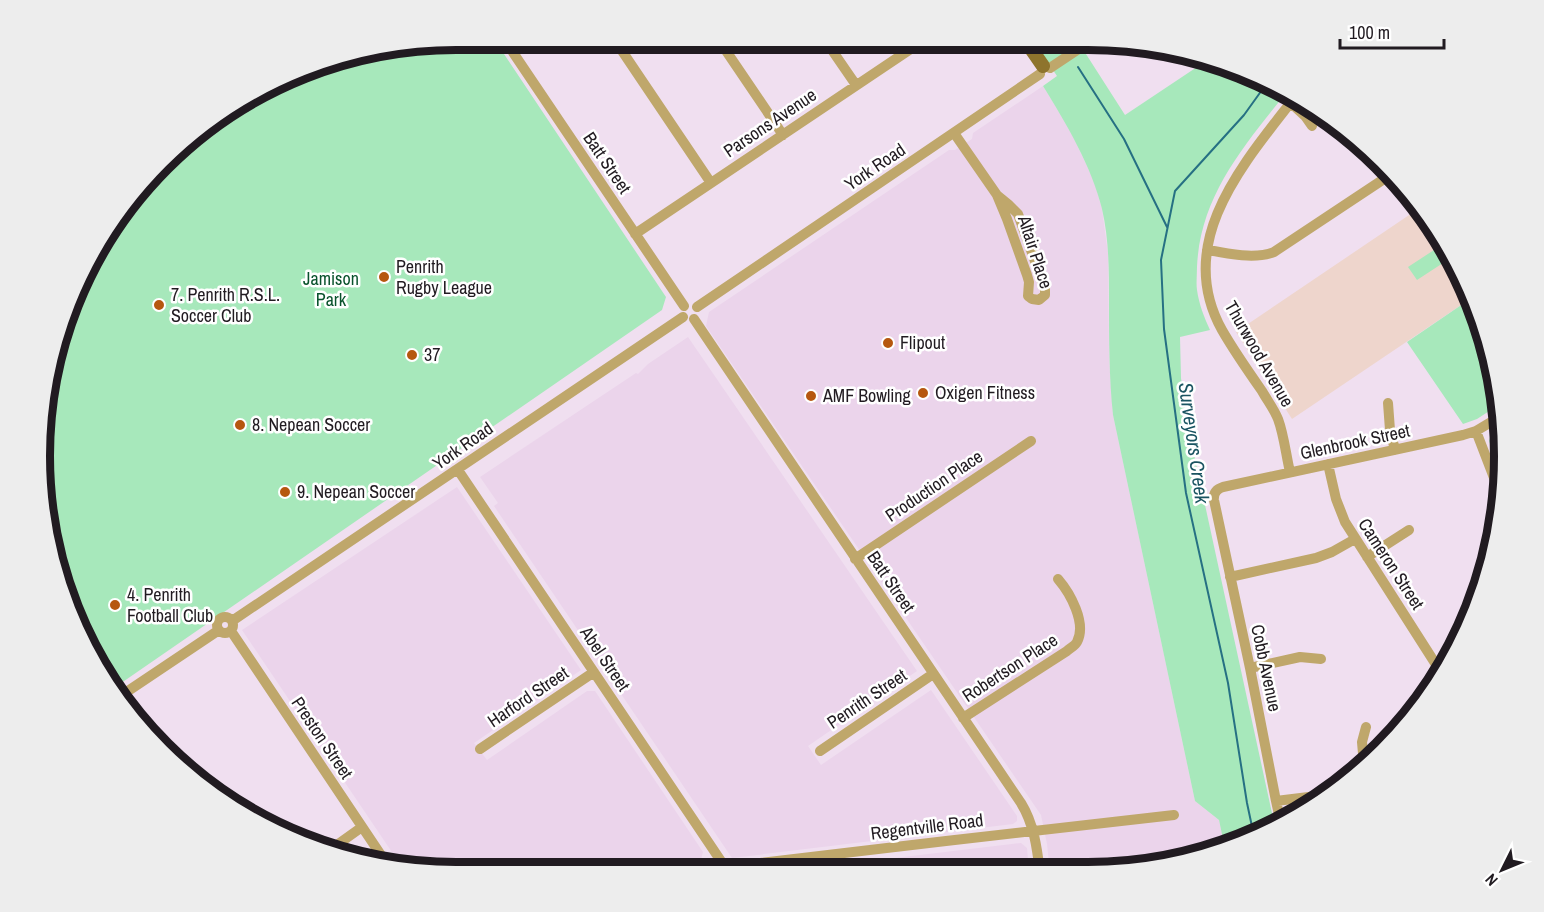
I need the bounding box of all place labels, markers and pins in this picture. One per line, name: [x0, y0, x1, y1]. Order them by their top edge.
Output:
place label: Penrith Rugby League: [396, 254, 492, 300]
marker: Penrith Rugby League: [377, 270, 391, 284]
place label: 7. Penrith R.S.L. Soccer Club: [171, 282, 280, 328]
marker: 7. Penrith R.S.L. Soccer Club: [152, 298, 166, 312]
place label: Flipout: [900, 330, 945, 355]
marker: Flipout: [881, 336, 895, 350]
place label: 37: [424, 342, 440, 367]
marker: 37: [405, 348, 419, 362]
place label: Oxigen Fitness: [935, 380, 1035, 405]
place label: AMF Bowling: [822, 383, 912, 408]
marker: Oxigen Fitness: [916, 386, 930, 400]
marker: AMF Bowling: [804, 389, 818, 403]
place label: 8. Nepean Soccer: [252, 412, 370, 437]
marker: 8. Nepean Soccer: [233, 418, 247, 432]
place label: 9. Nepean Soccer: [297, 479, 415, 504]
marker: 9. Nepean Soccer: [278, 485, 292, 499]
place label: 4. Penrith Football Club: [127, 582, 213, 628]
marker: 4. Penrith Football Club: [108, 598, 122, 612]

